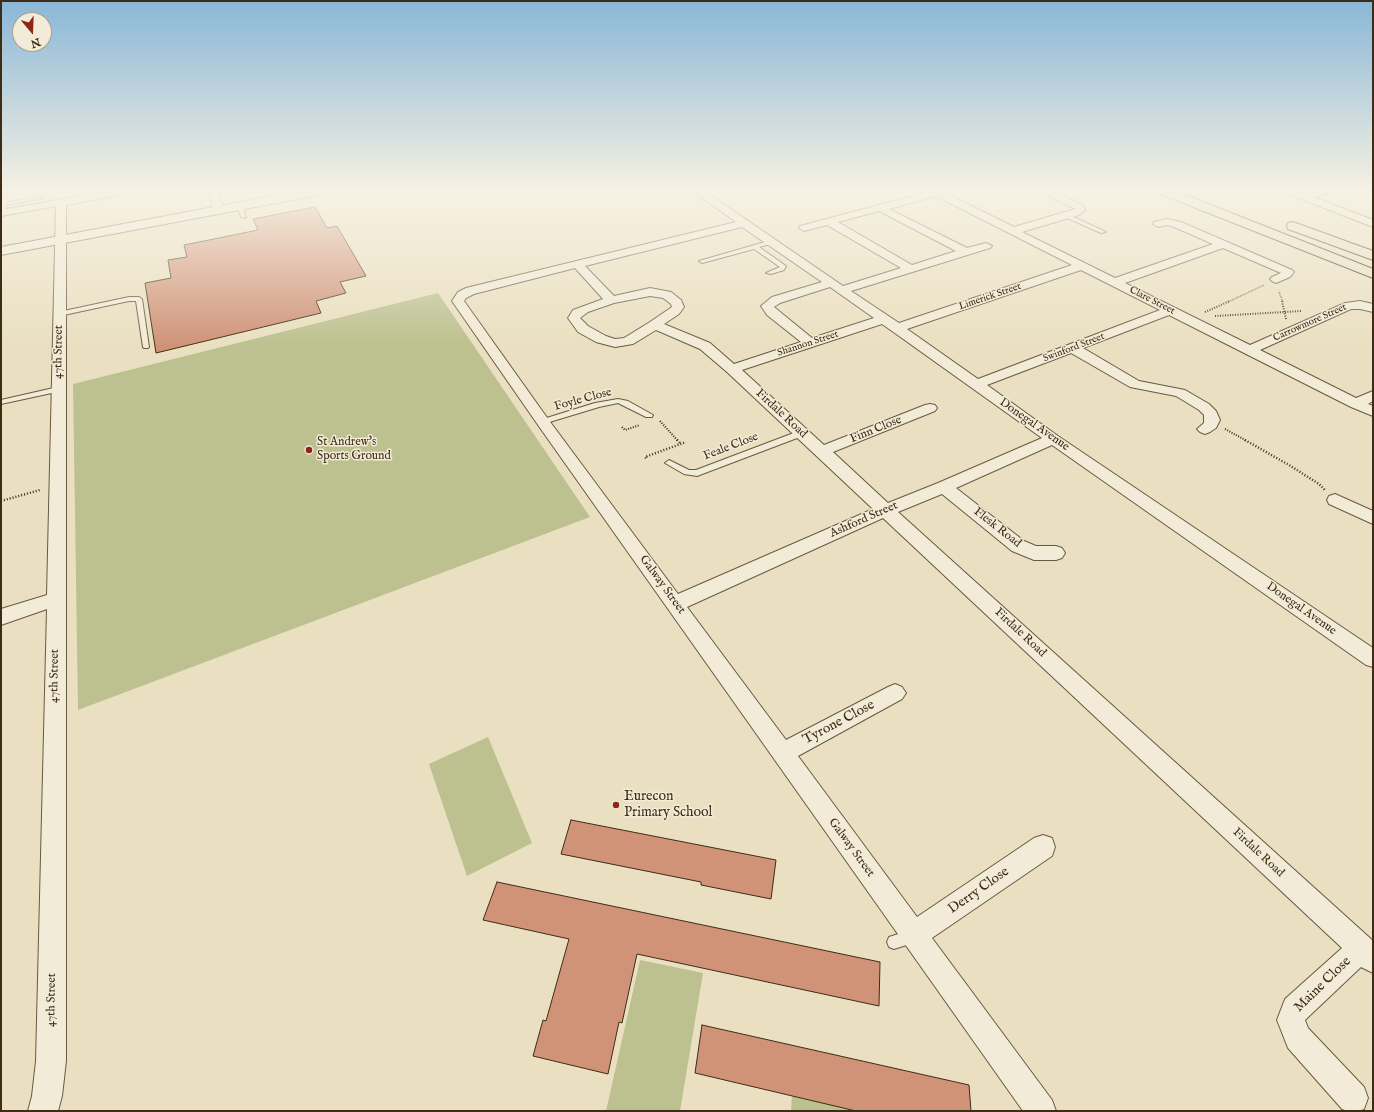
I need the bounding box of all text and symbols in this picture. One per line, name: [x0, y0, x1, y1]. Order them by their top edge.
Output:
north arrow: [12, 12, 52, 52]
text: N: [29, 34, 42, 51]
street label: Limerick Street: [957, 281, 1023, 313]
street label: Clare Street: [1127, 284, 1177, 318]
street label: Carrowmore Street: [1271, 301, 1349, 345]
street label: 47th Street: [51, 325, 67, 379]
street label: Shannon Street: [776, 329, 840, 359]
street label: Swinford Street: [1042, 331, 1106, 365]
street label: Foyle Close: [553, 385, 613, 415]
street label: Firdale Road: [752, 386, 810, 442]
street label: Donegal Avenue: [996, 396, 1072, 454]
street label: Finn Close: [848, 413, 904, 447]
street label: Feale Close: [702, 430, 760, 464]
place label: St Andrew's Sports Ground: [317, 436, 391, 464]
marker: St Andrew's Sports Ground: [304, 445, 314, 455]
street label: Ashford Street: [828, 499, 900, 541]
street label: Flesk Road: [970, 505, 1024, 551]
street label: Galway Street: [636, 553, 688, 617]
street label: Donegal Avenue: [1263, 580, 1339, 638]
street label: Firdale Road: [991, 605, 1049, 661]
street label: 47th Street: [47, 649, 63, 703]
street label: Tyrone Close: [800, 697, 878, 749]
place label: Eurecon Primary School: [624, 789, 712, 822]
marker: Eurecon Primary School: [611, 800, 621, 810]
street label: Galway Street: [825, 816, 877, 880]
street label: Firdale Road: [1229, 825, 1287, 881]
street label: Derry Close: [945, 864, 1013, 918]
street label: Maine Close: [1291, 954, 1355, 1016]
street label: 47th Street: [44, 973, 60, 1027]

